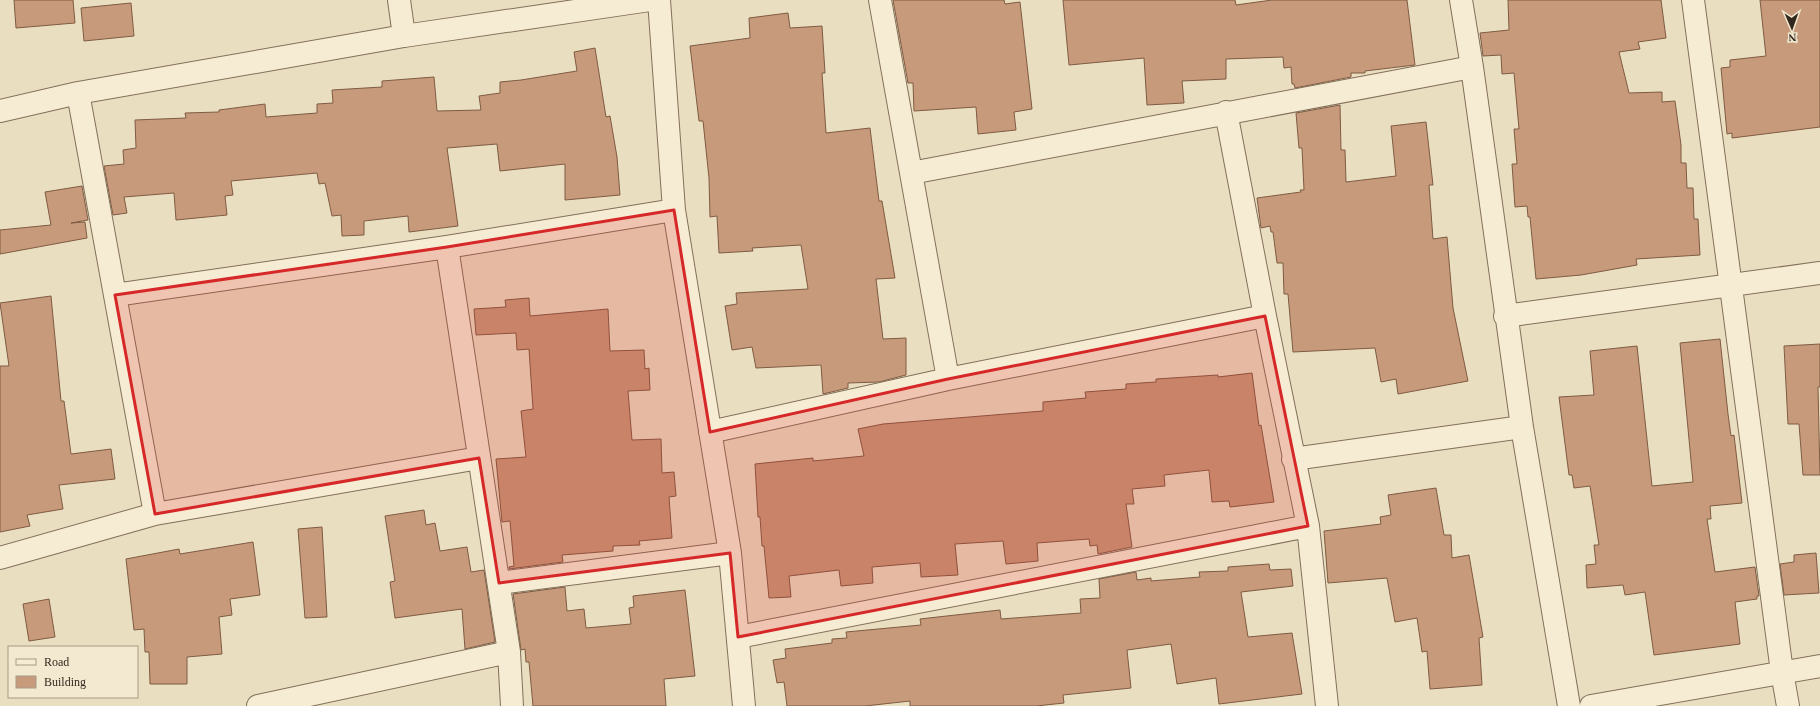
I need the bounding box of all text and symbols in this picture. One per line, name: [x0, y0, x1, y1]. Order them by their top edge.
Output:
north arrow: [1772, 8, 1812, 48]
text: N: [1788, 32, 1797, 44]
legend: [8, 646, 138, 698]
text: Road: [44, 655, 69, 669]
text: Building: [44, 675, 86, 689]

